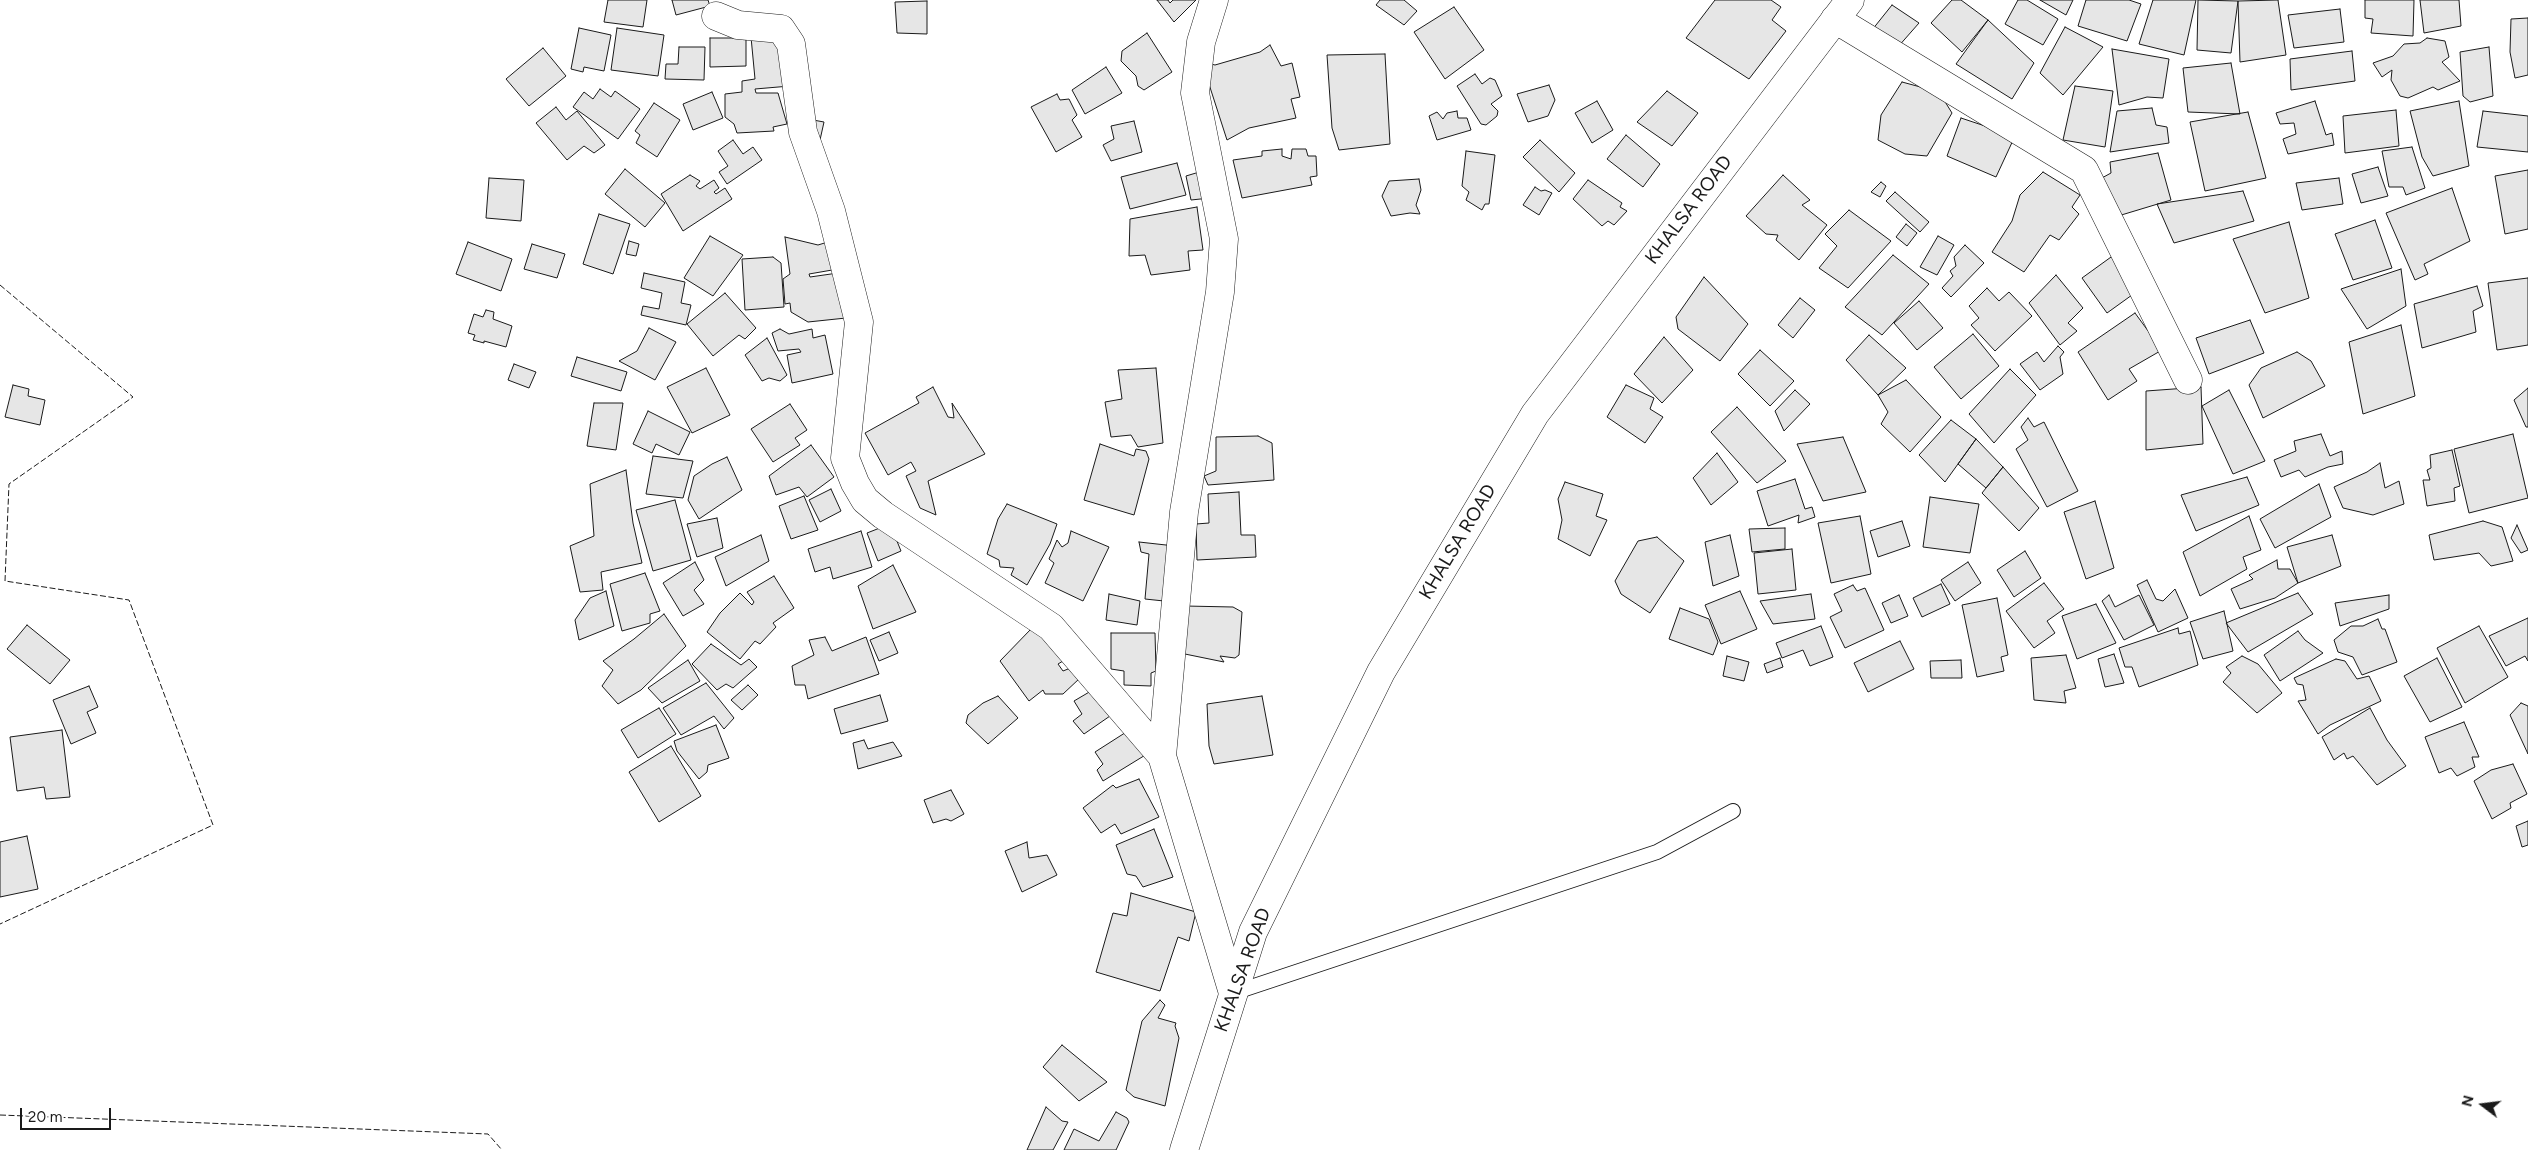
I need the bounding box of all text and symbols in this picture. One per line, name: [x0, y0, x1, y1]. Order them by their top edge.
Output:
street label: KHALSA ROAD: [1641, 151, 1737, 269]
street label: KHALSA ROAD: [1415, 480, 1501, 604]
street label: KHALSA ROAD: [1210, 905, 1276, 1035]
north arrow: [2458, 1080, 2508, 1130]
text: N: [2458, 1094, 2478, 1108]
scale bar: [22, 1098, 114, 1130]
text: 20 m: [28, 1108, 62, 1126]

